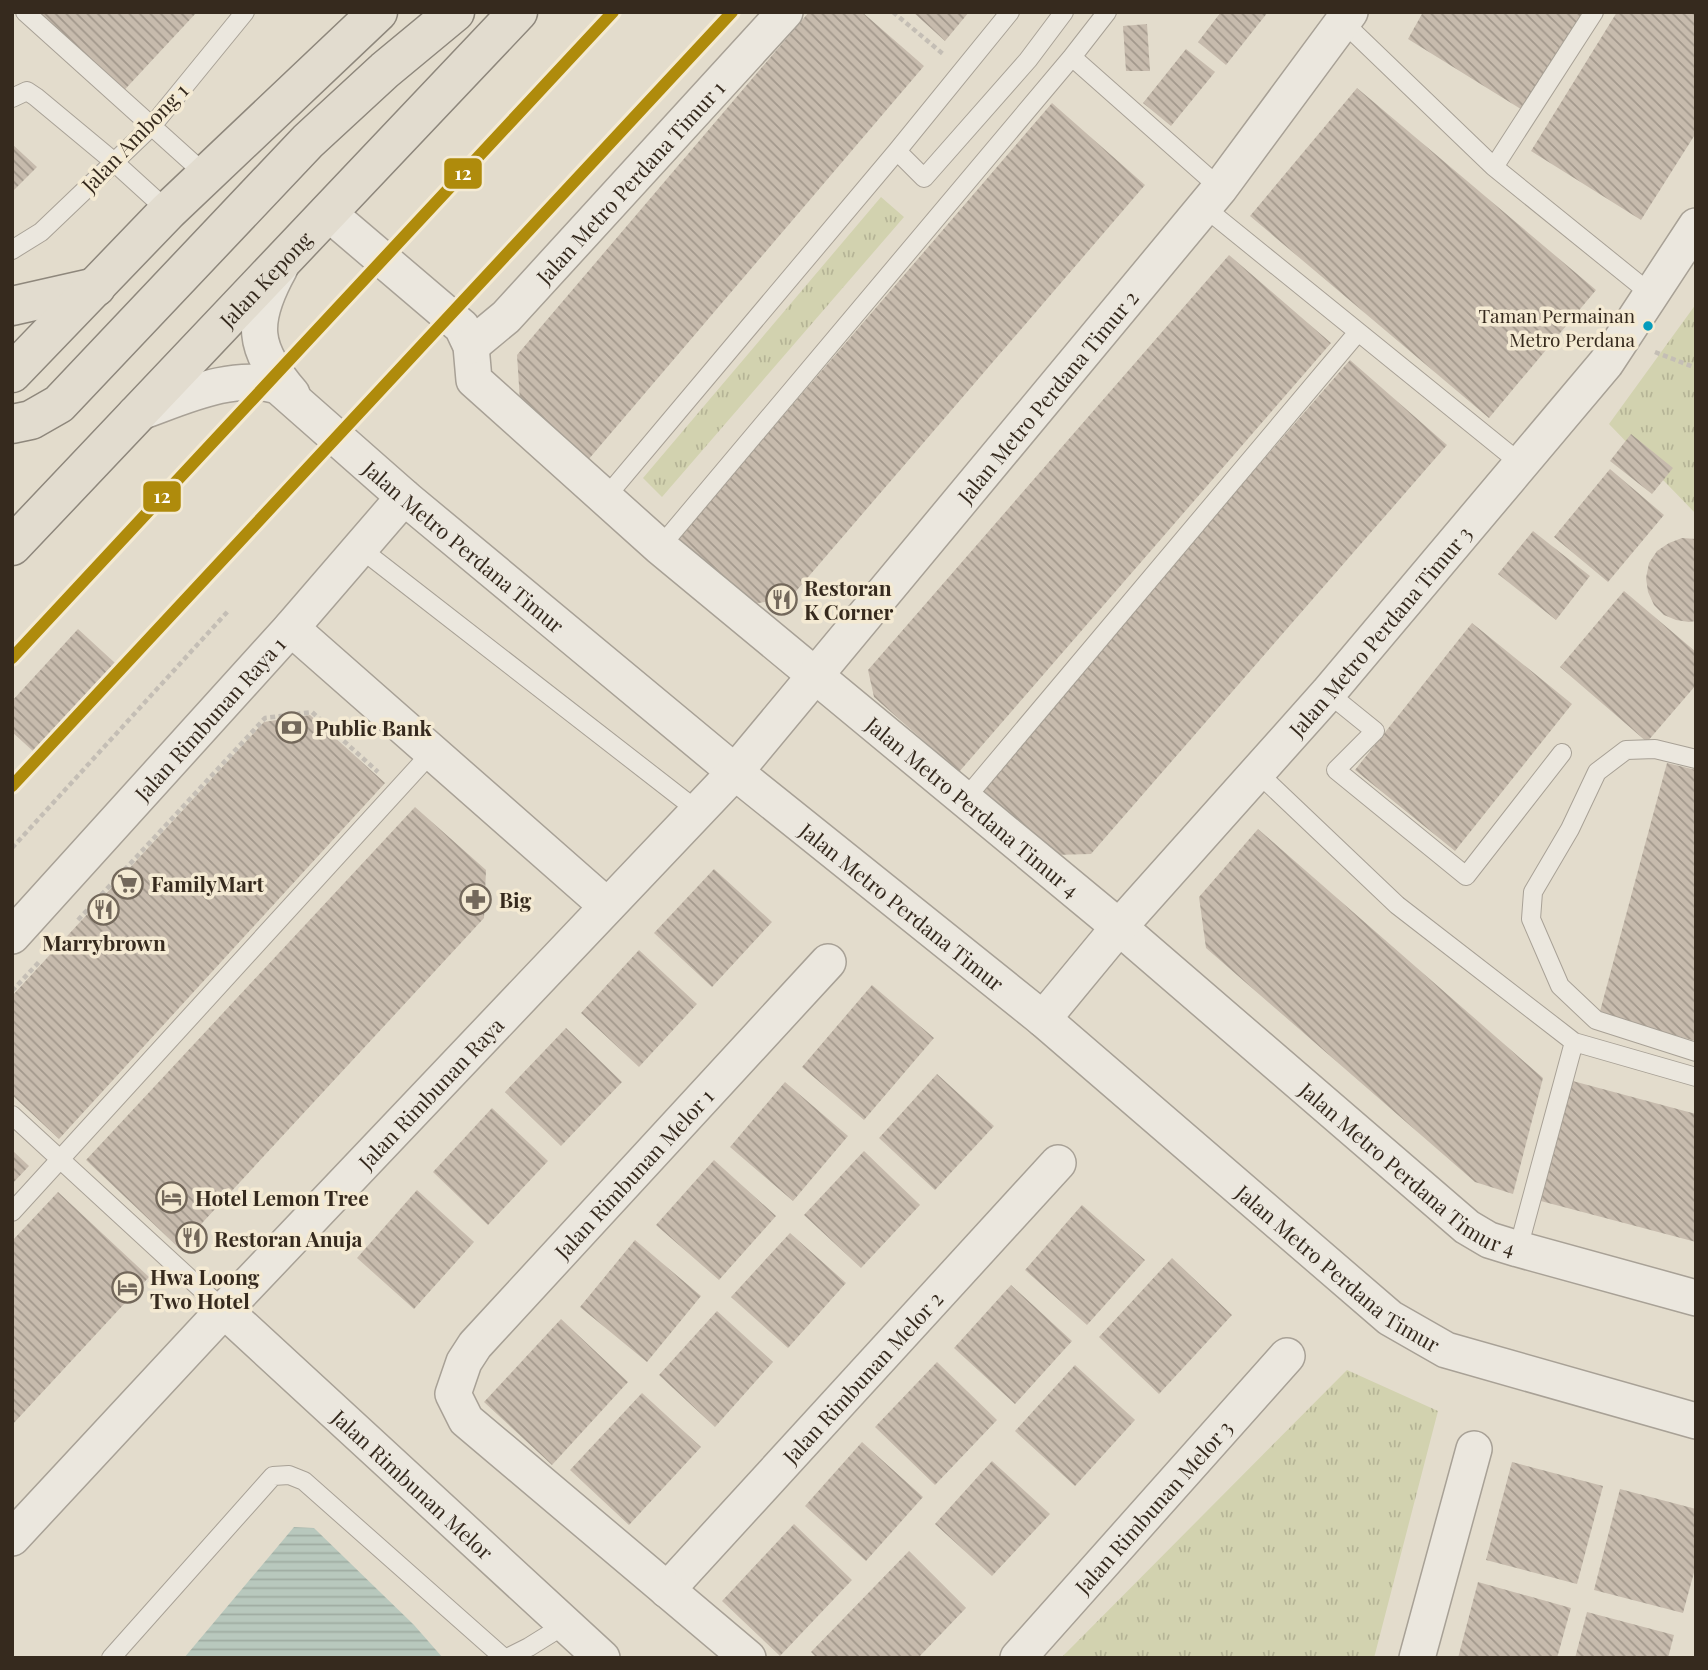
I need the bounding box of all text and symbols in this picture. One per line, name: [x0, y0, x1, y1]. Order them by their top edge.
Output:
street label: Jalan Metro Perdana Timur 1: [529, 74, 730, 290]
street label: Jalan Ambong 1: [74, 76, 194, 199]
line badge: 12: [443, 157, 483, 190]
text: 12: [454, 159, 472, 185]
street label: Jalan Kepong: [212, 225, 317, 334]
street label: Jalan Metro Perdana Timur 2: [950, 284, 1144, 509]
place label: Taman Permainan Metro Perdana: [1479, 302, 1636, 352]
marker: Taman Permainan Metro Perdana: [1641, 319, 1655, 333]
street label: Jalan Metro Perdana Timur: [357, 453, 571, 639]
line badge: 12: [142, 480, 182, 513]
text: 12: [153, 482, 171, 508]
street label: Jalan Metro Perdana Timur 3: [1281, 519, 1477, 743]
place label: Restoran K Corner: [804, 573, 894, 625]
restaurant icon: Restoran K Corner: [764, 582, 798, 616]
street label: Jalan Rimbunan Raya 1: [127, 630, 291, 807]
street label: Jalan Metro Perdana Timur 4: [860, 709, 1086, 903]
bank icon: Public Bank: [275, 710, 309, 744]
place label: Public Bank: [315, 713, 433, 741]
street label: Jalan Metro Perdana Timur: [794, 815, 1011, 997]
supermarket icon: FamilyMart: [111, 866, 145, 900]
place label: FamilyMart: [151, 869, 265, 897]
pharmacy icon: Big: [459, 882, 493, 916]
place label: Big: [499, 885, 532, 913]
restaurant icon: Marrybrown: [87, 893, 121, 927]
place label: Marrybrown: [42, 928, 166, 956]
street label: Jalan Rimbunan Raya: [351, 1010, 510, 1175]
street label: Jalan Metro Perdana Timur 4: [1293, 1075, 1519, 1261]
street label: Jalan Rimbunan Melor 1: [547, 1082, 719, 1265]
street label: Jalan Metro Perdana Timur: [1230, 1177, 1446, 1358]
hotel icon: Hotel Lemon Tree: [155, 1180, 189, 1214]
place label: Hotel Lemon Tree: [195, 1183, 369, 1211]
restaurant icon: Restoran Anuja: [174, 1221, 208, 1255]
place label: Restoran Anuja: [214, 1224, 363, 1252]
place label: Hwa Loong Two Hotel: [150, 1262, 260, 1314]
hotel icon: Hwa Loong Two Hotel: [110, 1271, 144, 1305]
street label: Jalan Rimbunan Melor 2: [775, 1285, 948, 1470]
street label: Jalan Rimbunan Melor: [326, 1402, 500, 1566]
street label: Jalan Rimbunan Melor 3: [1067, 1414, 1238, 1600]

